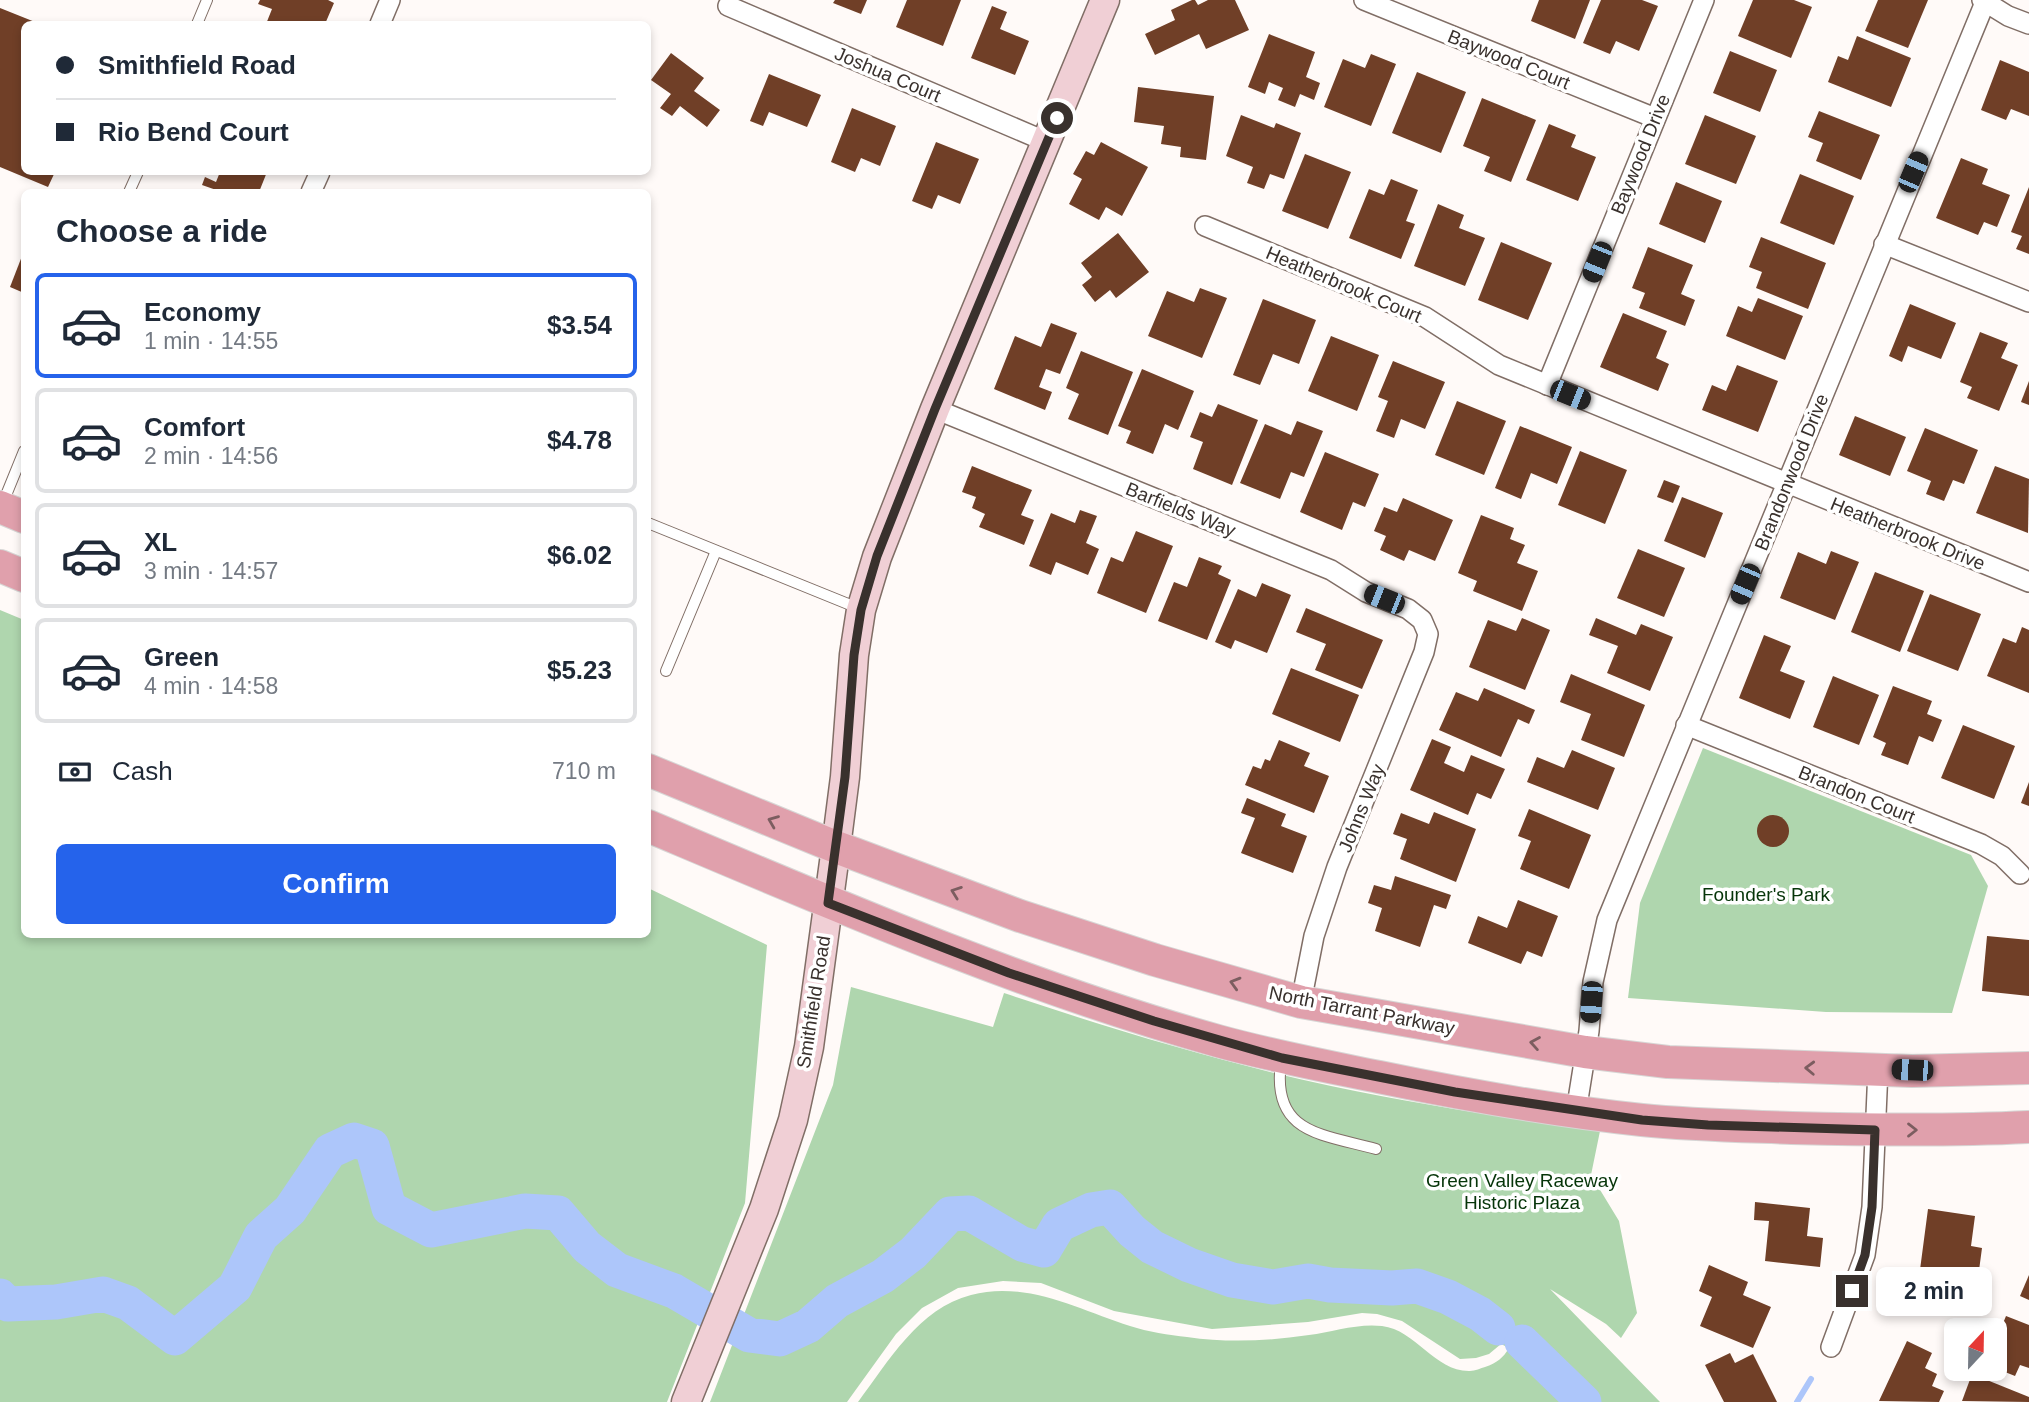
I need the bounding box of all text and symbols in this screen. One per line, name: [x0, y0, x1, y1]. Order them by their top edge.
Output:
street label: Baywood Court: [1445, 25, 1574, 94]
street label: Joshua Court: [832, 43, 945, 106]
text: Smithfield Road: [98, 50, 296, 80]
street label: Baywood Drive: [1607, 91, 1674, 217]
route start: [1041, 102, 1073, 134]
text: Rio Bend Court: [98, 117, 289, 147]
car: [1896, 149, 1931, 195]
text: Choose a ride: [56, 213, 268, 249]
car: [1580, 239, 1615, 285]
street label: Heatherbrook Court: [1263, 242, 1425, 327]
icon: car: [60, 294, 123, 357]
text: Economy: [144, 297, 261, 327]
text: $3.54: [547, 310, 612, 340]
text: 1 min · 14:55: [144, 328, 278, 354]
car: [1547, 377, 1594, 413]
street label: Brandonwood Drive: [1750, 391, 1832, 553]
icon: car: [60, 409, 123, 472]
text: Comfort: [144, 412, 245, 442]
text: $4.78: [547, 425, 612, 455]
text: 2 min · 14:56: [144, 443, 278, 469]
street label: Barfields Way: [1123, 478, 1239, 541]
street label: Heatherbrook Drive: [1828, 493, 1988, 574]
icon: car: [60, 524, 123, 587]
text: XL: [144, 527, 177, 557]
text: $6.02: [547, 540, 612, 570]
text: 3 min · 14:57: [144, 558, 278, 584]
car: [1728, 561, 1763, 607]
car: [1361, 581, 1408, 617]
icon: car: [60, 639, 123, 702]
text: Green: [144, 642, 219, 672]
text: $5.23: [547, 655, 612, 685]
text: 4 min · 14:58: [144, 673, 278, 699]
icon: cash: [56, 753, 94, 791]
text: Cash: [112, 756, 173, 786]
text: 710 m: [552, 758, 616, 784]
street label: Johns Way: [1334, 761, 1389, 855]
street label: Brandon Court: [1796, 762, 1919, 828]
one-way arrow: [768, 815, 780, 829]
button: Confirm: [56, 844, 616, 924]
park label: Founder's Park: [1702, 884, 1831, 905]
one-way arrow: [950, 886, 962, 900]
street label: Smithfield Road: [793, 934, 834, 1070]
one-way arrow: [1230, 976, 1242, 991]
car: [1580, 980, 1603, 1024]
street label: North Tarrant Parkway: [1267, 982, 1457, 1039]
one-way arrow: [1529, 1036, 1541, 1051]
car: [1891, 1059, 1934, 1081]
one-way arrow: [1804, 1060, 1815, 1075]
one-way arrow: [1908, 1122, 1918, 1138]
park label: Green Valley Raceway Historic Plaza: [1426, 1170, 1618, 1213]
callout: 2 min: [1876, 1266, 1992, 1316]
route end: [1836, 1275, 1868, 1307]
text: 2 min: [1904, 1278, 1964, 1304]
north arrow: [1944, 1318, 2007, 1381]
map controls: [1944, 1318, 2007, 1381]

